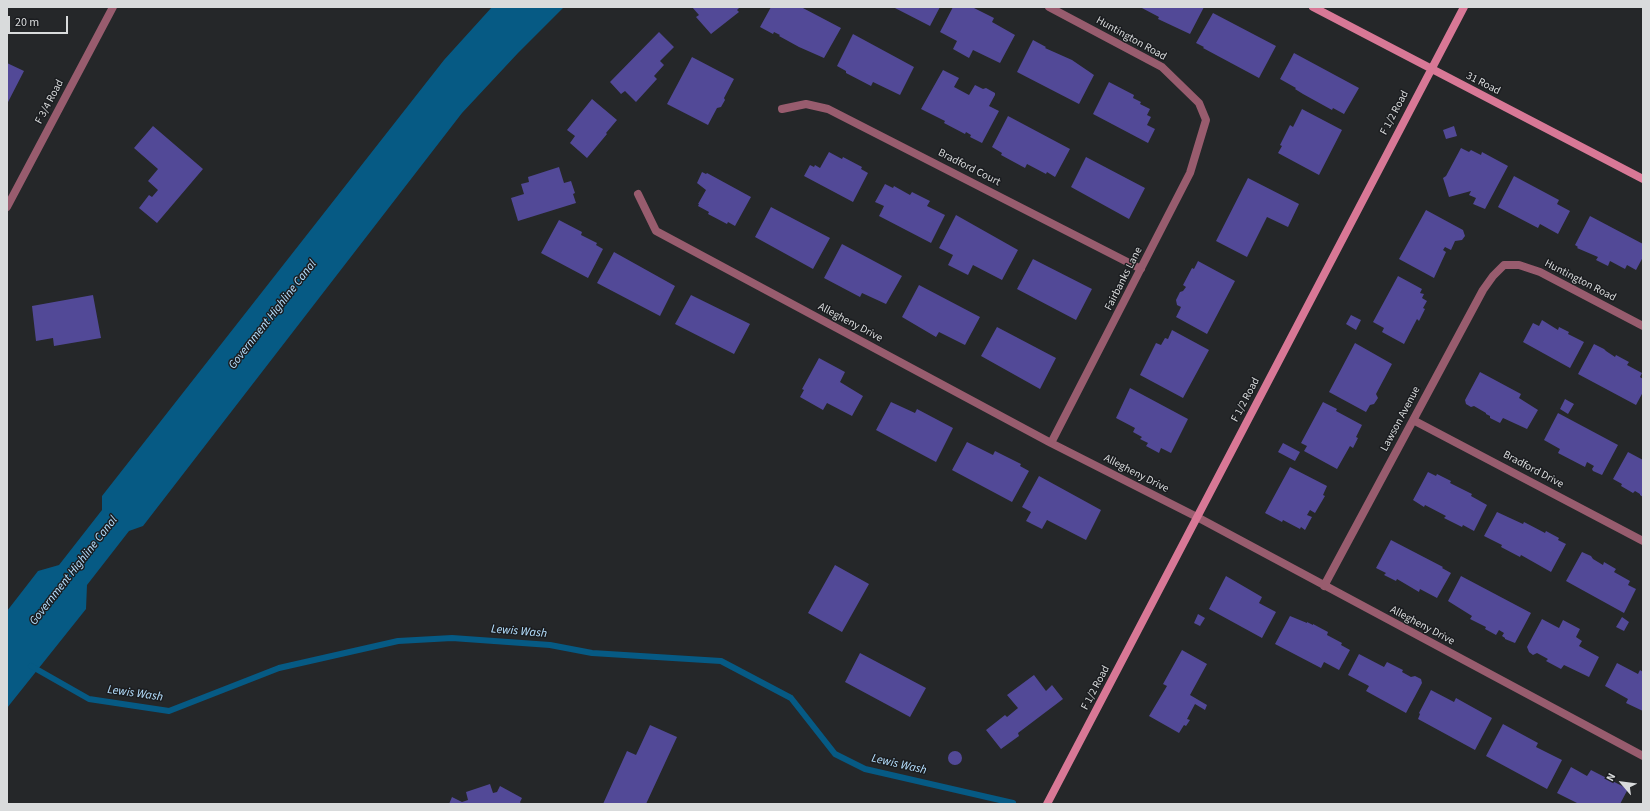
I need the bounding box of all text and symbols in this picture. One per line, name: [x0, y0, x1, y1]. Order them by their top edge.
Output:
scale bar: [10, 8, 70, 34]
text: 20 m: [15, 14, 39, 31]
street label: Huntington Road: [1093, 14, 1169, 64]
street label: 31 Road: [1464, 70, 1502, 98]
street label: F 3/4 Road: [33, 78, 67, 126]
street label: F 1/2 Road: [1378, 89, 1412, 137]
street label: Bradford Court: [935, 147, 1003, 189]
street label: Fairbanks Lane: [1102, 245, 1146, 313]
street label: Huntington Road: [1542, 257, 1618, 305]
water label: Government Highline Canal: [226, 258, 320, 372]
street label: Allegheny Drive: [816, 300, 884, 346]
street label: F 1/2 Road: [1229, 376, 1263, 424]
street label: Lawson Avenue: [1378, 384, 1424, 454]
street label: Bradford Drive: [1501, 449, 1565, 491]
street label: Allegheny Drive: [1101, 452, 1171, 496]
water label: Government Highline Canal: [27, 514, 121, 628]
street label: Allegheny Drive: [1388, 603, 1456, 649]
water label: Lewis Wash: [490, 622, 548, 642]
street label: F 1/2 Road: [1079, 664, 1113, 712]
water label: Lewis Wash: [106, 683, 164, 705]
water label: Lewis Wash: [870, 752, 928, 778]
north arrow: [1602, 763, 1642, 803]
text: N: [1603, 770, 1619, 784]

